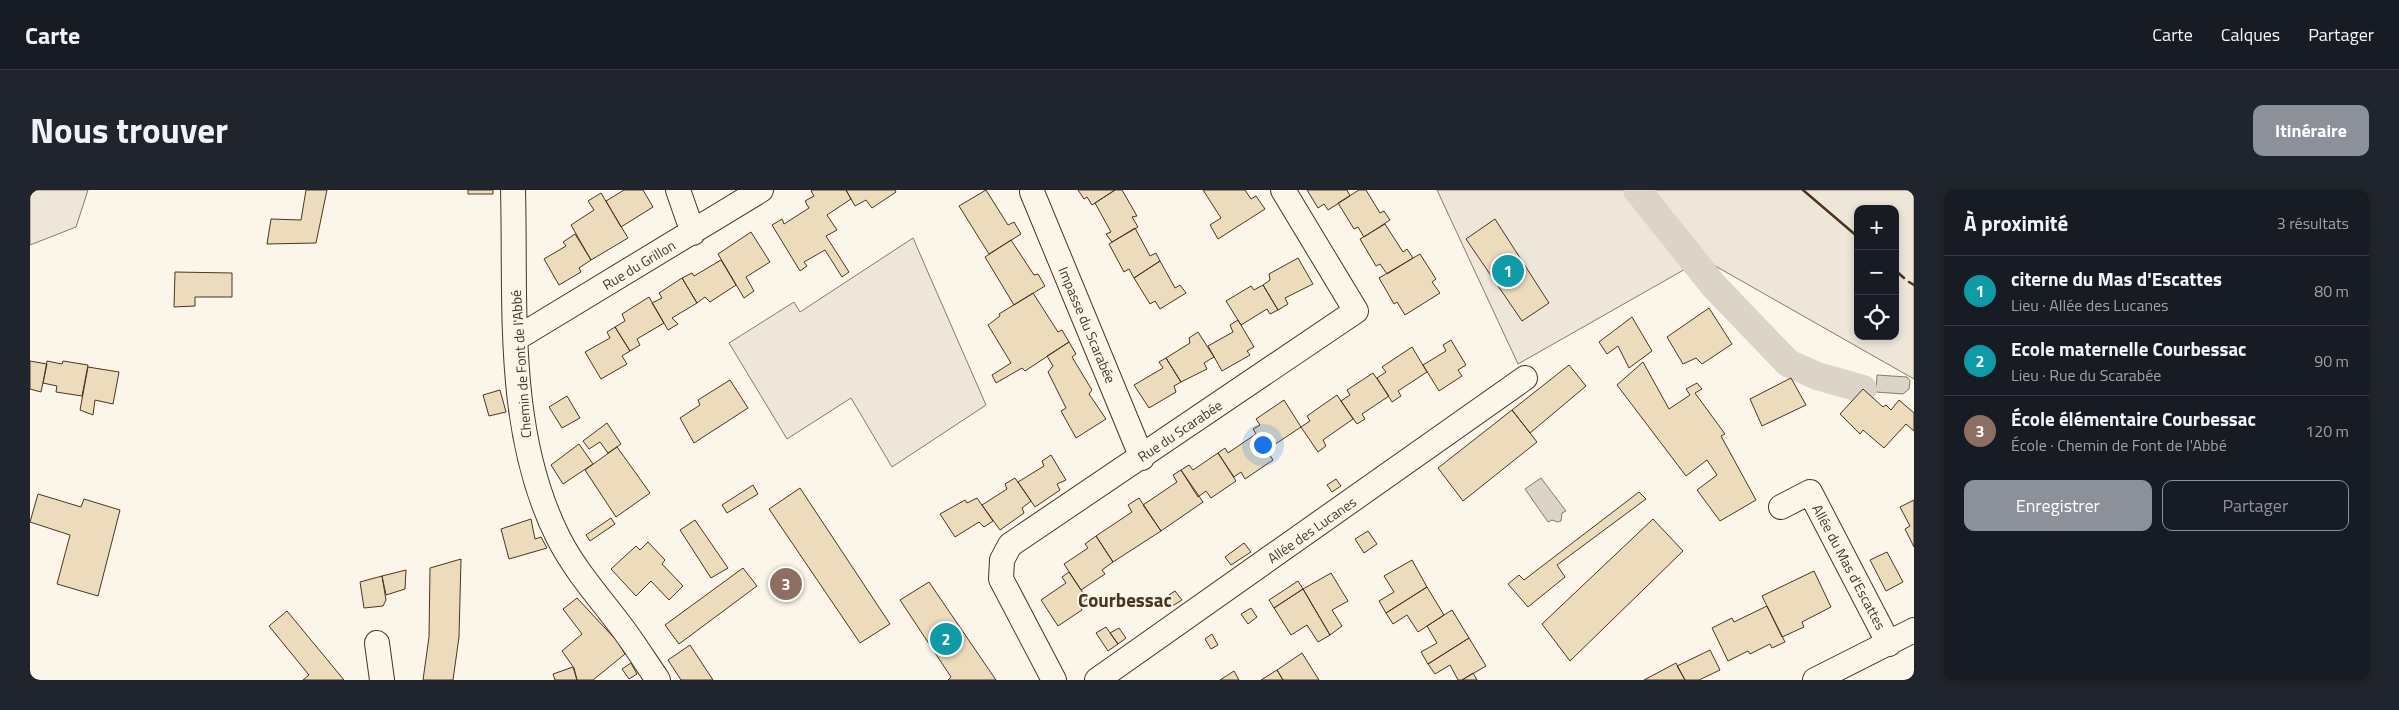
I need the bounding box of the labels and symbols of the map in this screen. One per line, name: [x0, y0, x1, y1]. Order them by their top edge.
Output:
street label: Rue du Grillon: [598, 234, 679, 295]
pin: 1: [1492, 252, 1524, 290]
street label: Impasse du Scarabée: [1053, 263, 1121, 386]
street label: Chemin de Font de l'Abbé: [505, 289, 536, 439]
street label: Rue du Scarabée: [1133, 394, 1226, 467]
your location: [1250, 432, 1276, 458]
street label: Allée des Lucanes: [1263, 491, 1360, 568]
street label: Allée du Mas d'Escattes: [1807, 500, 1891, 633]
pin: 3: [770, 565, 802, 603]
district label: Courbessac: [1078, 585, 1172, 614]
pin: 2: [930, 620, 962, 658]

